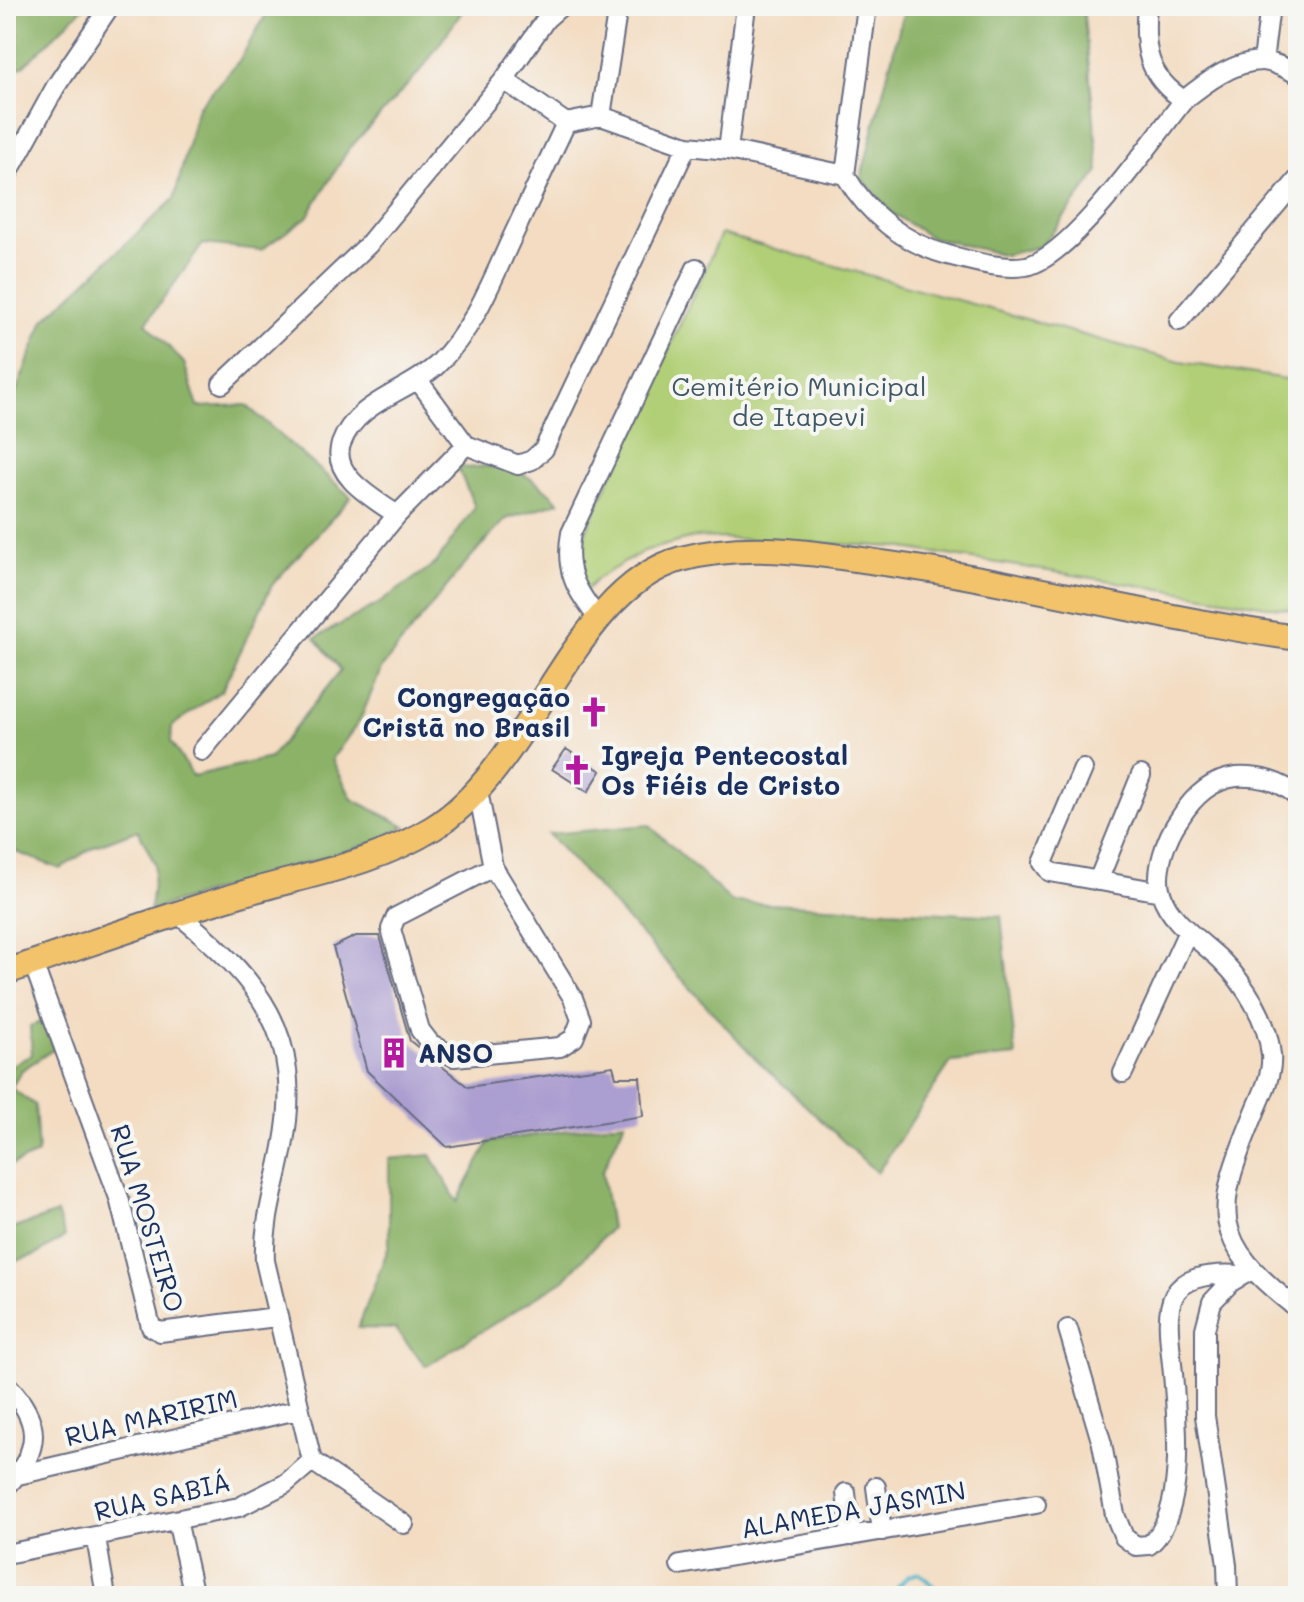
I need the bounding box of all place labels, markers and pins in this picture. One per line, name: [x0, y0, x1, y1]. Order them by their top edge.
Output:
place label: Congregação Cristã no Brasil: [362, 680, 570, 744]
church icon: Congregação Cristã no Brasil: [577, 695, 611, 729]
place label: Igreja Pentecostal Os Fiéis de Cristo: [601, 738, 848, 802]
church icon: Igreja Pentecostal Os Fiéis de Cristo: [560, 753, 594, 787]
building icon: ANSO: [377, 1036, 411, 1070]
place label: ANSO: [418, 1036, 493, 1070]

